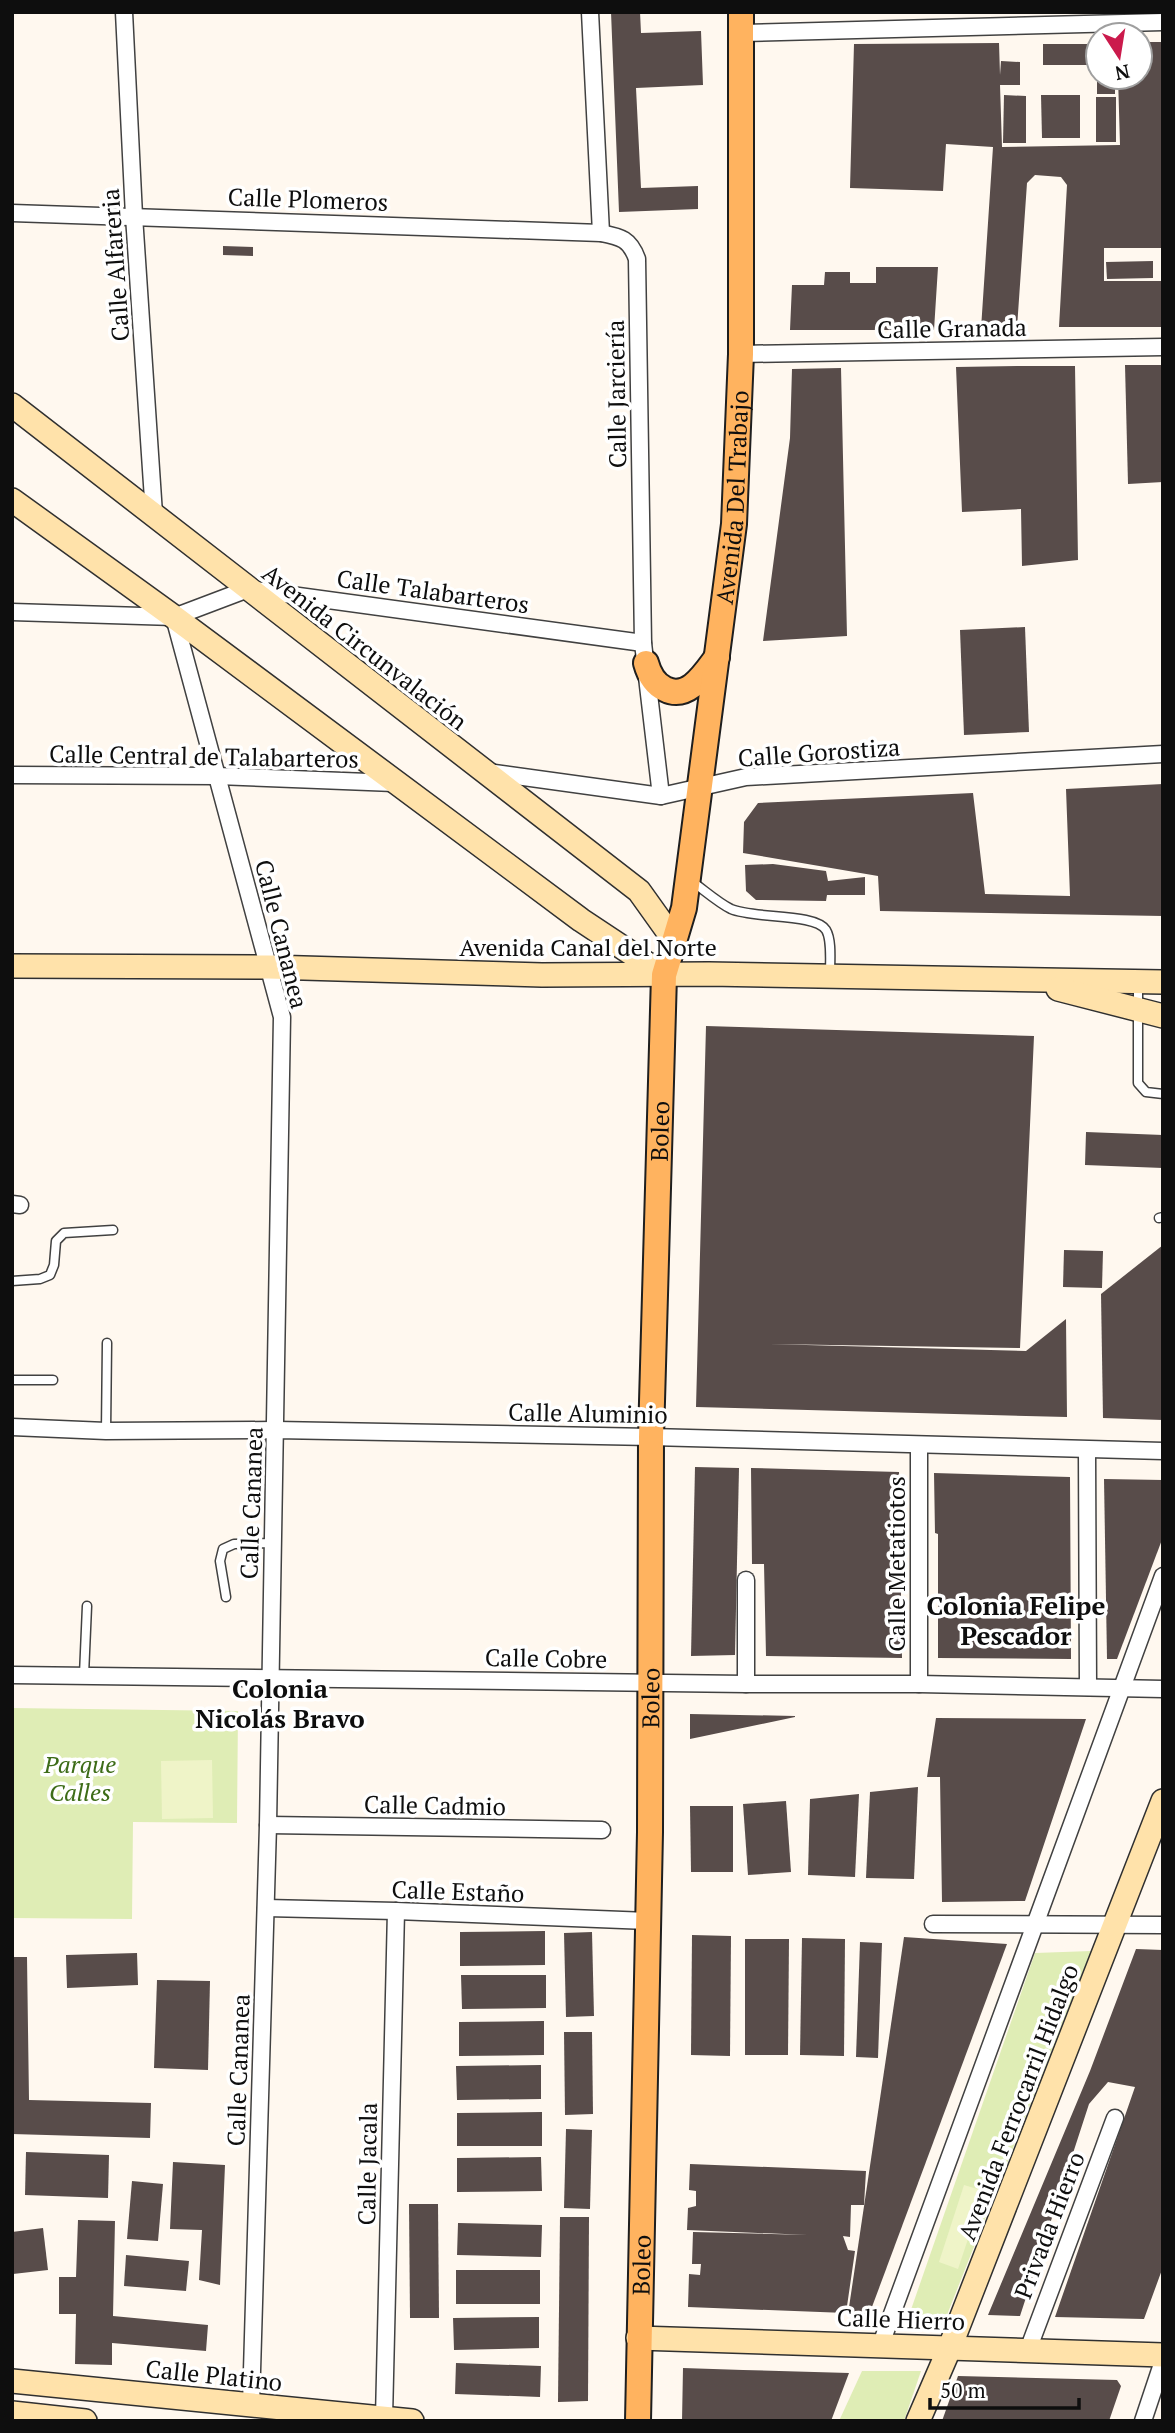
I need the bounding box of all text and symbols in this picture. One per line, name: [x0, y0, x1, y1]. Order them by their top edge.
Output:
north arrow: [1084, 21, 1154, 91]
text: N: [1112, 59, 1132, 87]
street label: Calle Plomeros: [227, 180, 389, 218]
street label: Calle Alfareria: [94, 187, 136, 343]
street label: Calle Granada: [877, 311, 1027, 345]
street label: Calle Jarciería: [599, 319, 633, 469]
street label: Avenida Del Trabajo: [708, 390, 755, 606]
street label: Avenida Circunvalación: [256, 557, 474, 737]
street label: Calle Talabarteros: [335, 562, 531, 620]
street label: Calle Gorostiza: [737, 730, 901, 774]
street label: Calle Central de Talabarteros: [49, 737, 359, 775]
street label: Calle Cananea: [248, 856, 316, 1012]
street label: Avenida Canal del Norte: [459, 931, 717, 963]
street label: Boleo: [643, 1100, 676, 1162]
street label: Calle Aluminio: [508, 1396, 668, 1430]
street label: Calle Cananea: [232, 1426, 270, 1580]
street label: Calle Metatiotos: [880, 1476, 912, 1652]
district label: Colonia Felipe Pescador: [927, 1588, 1105, 1652]
street label: Calle Cobre: [485, 1641, 607, 1675]
street label: Boleo: [634, 1668, 666, 1728]
district label: Colonia Nicolás Bravo: [195, 1671, 365, 1735]
park label: Parque Calles: [43, 1748, 116, 1808]
street label: Calle Cadmio: [364, 1788, 506, 1822]
street label: Calle Estaño: [391, 1873, 525, 1909]
street label: Avenida Ferrocarril Hidalgo: [951, 1959, 1085, 2245]
street label: Calle Cananea: [219, 1993, 257, 2147]
street label: Calle Jacala: [350, 2102, 384, 2226]
street label: Privada Hierro: [1006, 2147, 1092, 2303]
street label: Boleo: [625, 2234, 658, 2296]
street label: Calle Hierro: [836, 2301, 966, 2337]
street label: Calle Platino: [144, 2352, 284, 2398]
scale bar: [930, 2366, 1079, 2410]
text: 50 m: [940, 2376, 986, 2404]

